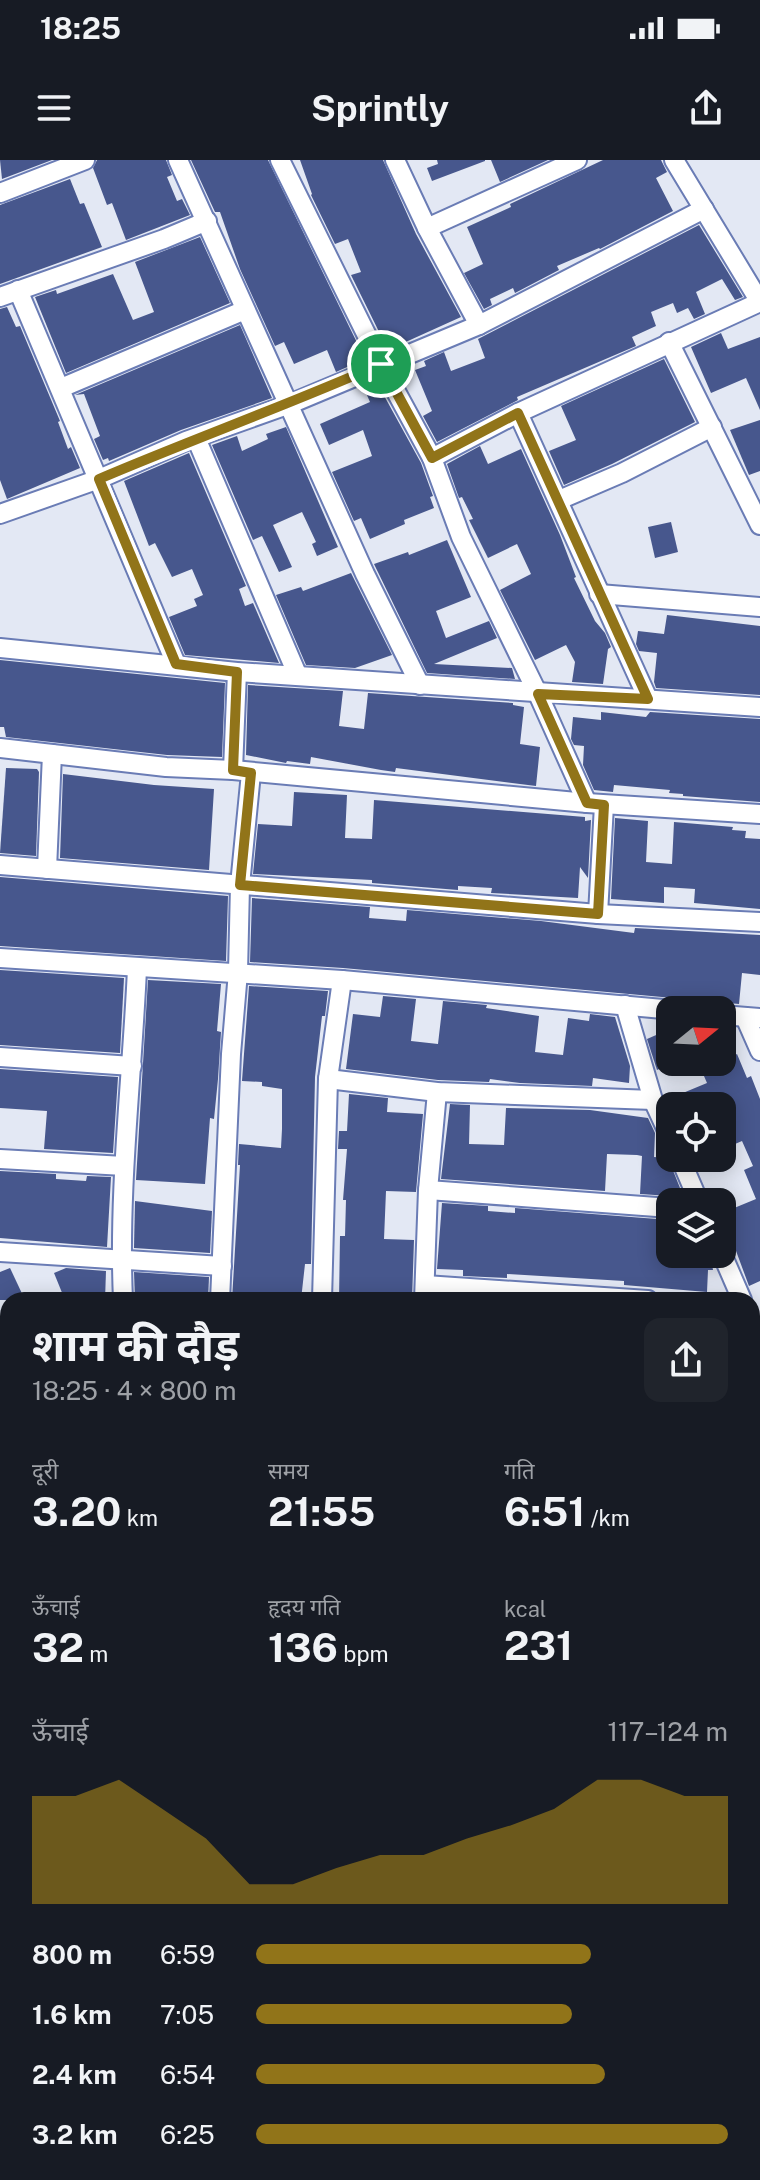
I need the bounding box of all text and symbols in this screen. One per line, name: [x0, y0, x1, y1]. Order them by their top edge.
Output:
text: 18:25: [40, 10, 121, 46]
icon: menu: [32, 86, 76, 130]
icon: share: [684, 86, 728, 130]
text: Sprintly: [311, 87, 449, 129]
pin: [347, 330, 415, 398]
icon: arrive: [359, 342, 403, 386]
north arrow: [656, 996, 736, 1076]
map controls: [656, 996, 736, 1268]
button: locate: [656, 1092, 736, 1172]
button: layers: [656, 1188, 736, 1268]
button: share: [644, 1318, 728, 1402]
text: शाम की दौड़: [32, 1319, 239, 1371]
text: 18:25 · 4 × 800 m: [32, 1375, 237, 1406]
text: दूरी: [32, 1458, 58, 1484]
text: समय: [268, 1458, 309, 1484]
text: गति: [504, 1458, 535, 1484]
text: 3.20: [32, 1488, 121, 1535]
text: 21:55: [268, 1488, 375, 1535]
text: 6:51: [504, 1488, 585, 1535]
text: km: [121, 1505, 158, 1531]
text: /km: [585, 1505, 630, 1531]
text: ऊँचाई: [32, 1594, 80, 1620]
text: हृदय गति: [268, 1594, 341, 1620]
text: kcal: [504, 1596, 546, 1622]
text: 231: [504, 1622, 573, 1669]
text: 32: [32, 1624, 84, 1671]
text: 136: [268, 1624, 338, 1671]
text: m: [84, 1641, 108, 1667]
text: bpm: [338, 1641, 389, 1667]
text: ऊँचाई: [32, 1716, 88, 1747]
text: 117–124 m: [608, 1716, 728, 1747]
text: 800 m: [32, 1939, 112, 1970]
text: 6:59: [160, 1939, 215, 1970]
text: 1.6 km: [32, 1999, 112, 2030]
text: 7:05: [160, 1999, 214, 2030]
text: 2.4 km: [32, 2059, 117, 2090]
text: 6:54: [160, 2059, 215, 2090]
text: 3.2 km: [32, 2119, 118, 2150]
text: 6:25: [160, 2119, 215, 2150]

